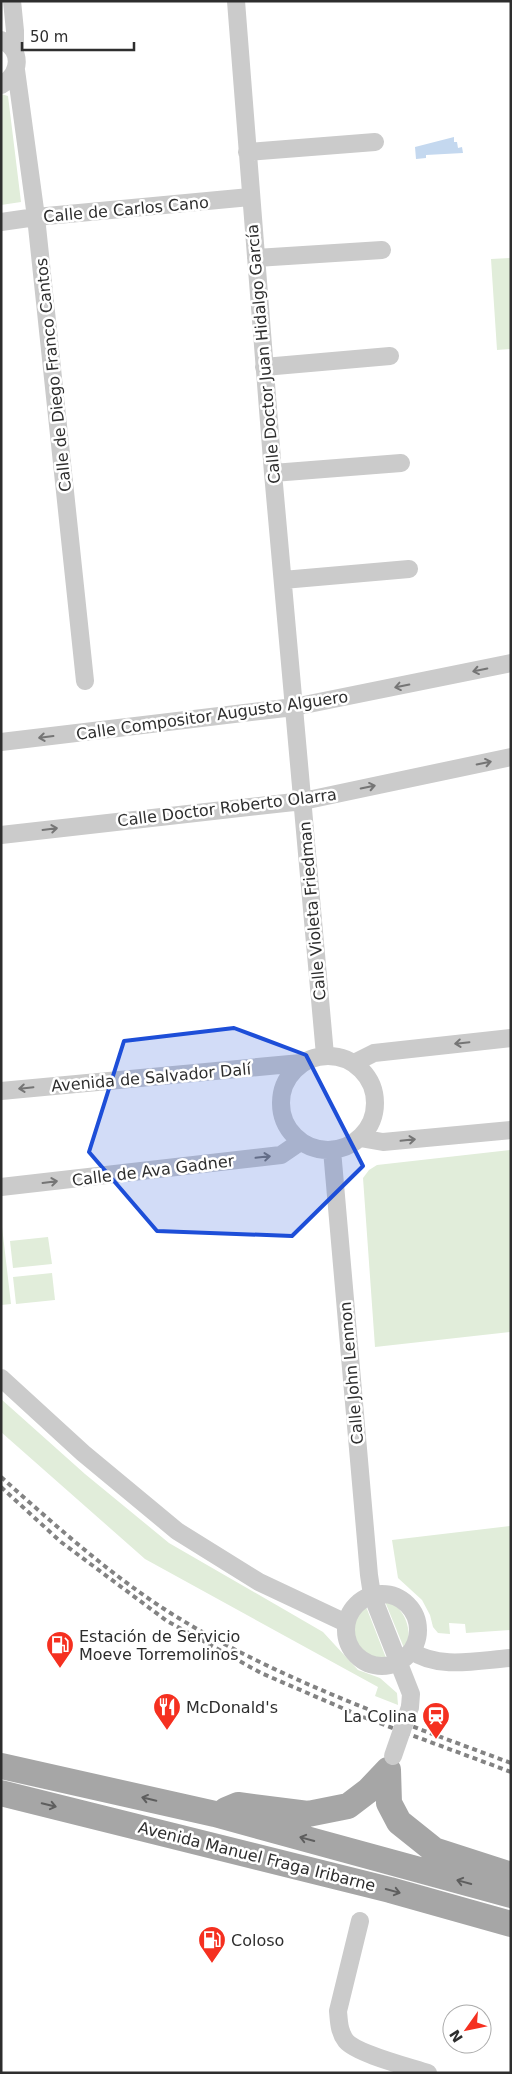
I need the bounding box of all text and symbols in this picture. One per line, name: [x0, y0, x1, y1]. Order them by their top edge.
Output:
scale bar: [22, 20, 135, 52]
text: 50 m: [30, 28, 68, 46]
street label: Calle de Carlos Cano: [43, 193, 210, 226]
street label: Calle Doctor Juan Hidalgo García: [243, 223, 284, 485]
street label: Calle de Diego Franco Cantos: [32, 257, 75, 493]
one-way arrow: [473, 666, 489, 675]
one-way arrow: [394, 682, 410, 692]
street label: Calle Compositor Augusto Alguero: [75, 687, 349, 744]
one-way arrow: [38, 732, 54, 742]
one-way arrow: [475, 758, 491, 767]
one-way arrow: [360, 782, 376, 792]
street label: Calle Doctor Roberto Olarra: [116, 785, 338, 830]
street label: Calle Violeta Friedman: [295, 821, 330, 1001]
one-way arrow: [41, 824, 57, 834]
one-way arrow: [455, 1038, 471, 1048]
street label: Avenida de Salvador Dalí: [50, 1059, 252, 1096]
one-way arrow: [19, 1083, 35, 1093]
one-way arrow: [400, 1135, 416, 1145]
street label: Calle de Ava Gadner: [71, 1151, 236, 1190]
one-way arrow: [255, 1152, 271, 1162]
one-way arrow: [41, 1176, 57, 1186]
street label: Calle John Lennon: [336, 1301, 367, 1445]
place label: Estación de Servicio Moeve Torremolinos: [79, 1627, 240, 1664]
fuel station icon: Estación de Servicio Moeve Torremolinos: [45, 1630, 75, 1669]
restaurant icon: McDonald's: [152, 1692, 182, 1731]
place label: McDonald's: [186, 1698, 278, 1717]
station icon: La Colina: [421, 1701, 451, 1740]
place label: La Colina: [343, 1707, 417, 1726]
one-way arrow: [142, 1794, 158, 1804]
one-way arrow: [40, 1801, 56, 1810]
street label: Avenida Manuel Fraga Iribarne: [136, 1818, 377, 1895]
one-way arrow: [299, 1834, 315, 1844]
one-way arrow: [456, 1877, 472, 1886]
one-way arrow: [385, 1886, 401, 1896]
fuel station icon: Coloso: [197, 1925, 227, 1964]
place label: Coloso: [231, 1931, 284, 1950]
north arrow: [442, 2004, 492, 2054]
text: N: [446, 2027, 466, 2045]

